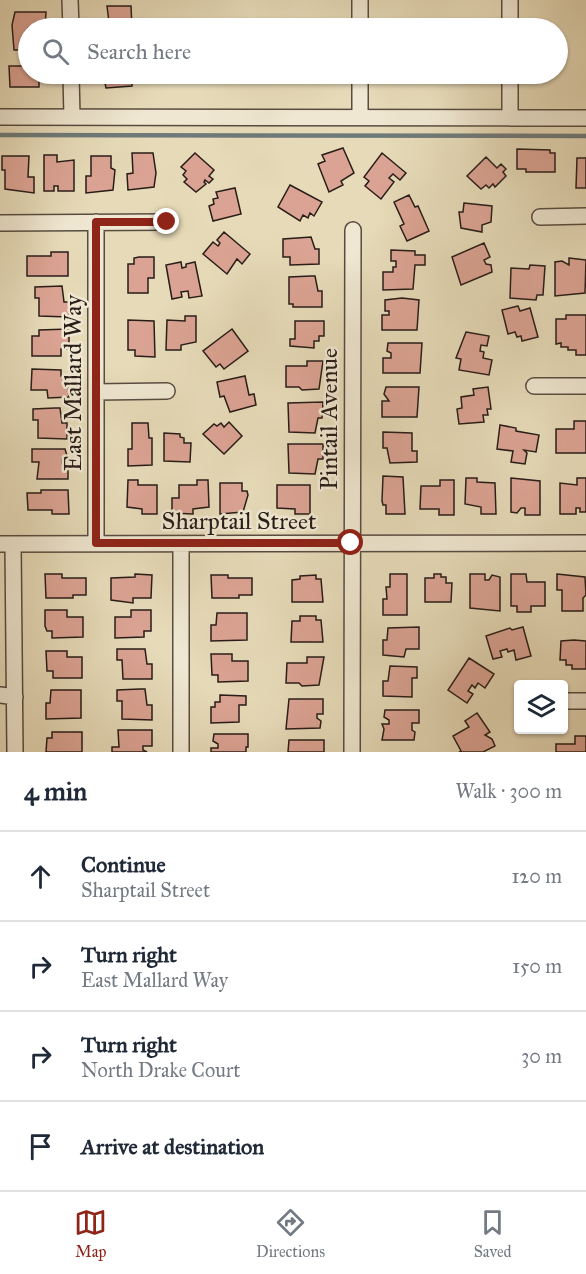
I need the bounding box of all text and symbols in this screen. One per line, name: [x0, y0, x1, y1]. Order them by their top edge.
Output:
search box: [18, 18, 568, 84]
icon: search: [39, 35, 72, 68]
text: Search here: [87, 38, 191, 65]
route end: [153, 208, 179, 234]
street label: East Mallard Way: [58, 294, 88, 471]
street label: Pintail Avenue: [314, 348, 344, 490]
street label: Sharptail Street: [162, 506, 317, 536]
route start: [337, 529, 363, 555]
map controls: [514, 680, 568, 734]
button: layers: [514, 680, 568, 734]
text: 4 min: [24, 775, 87, 807]
text: Walk · 300 m: [455, 779, 562, 803]
text: Continue: [81, 851, 166, 878]
icon: ahead: [24, 860, 57, 893]
text: 120 m: [511, 864, 562, 888]
text: Sharptail Street: [81, 878, 210, 902]
text: Turn right: [81, 941, 177, 968]
icon: right: [24, 950, 57, 983]
text: 150 m: [512, 954, 562, 978]
text: East Mallard Way: [81, 968, 228, 992]
text: Turn right: [81, 1031, 177, 1058]
icon: right: [24, 1040, 57, 1073]
text: 30 m: [521, 1044, 562, 1068]
text: North Drake Court: [81, 1058, 240, 1082]
icon: arrive: [24, 1130, 57, 1163]
text: Arrive at destination: [81, 1133, 264, 1160]
tab: Map: [74, 1206, 107, 1261]
tab: Directions: [256, 1206, 325, 1261]
tab: Saved: [474, 1206, 512, 1261]

